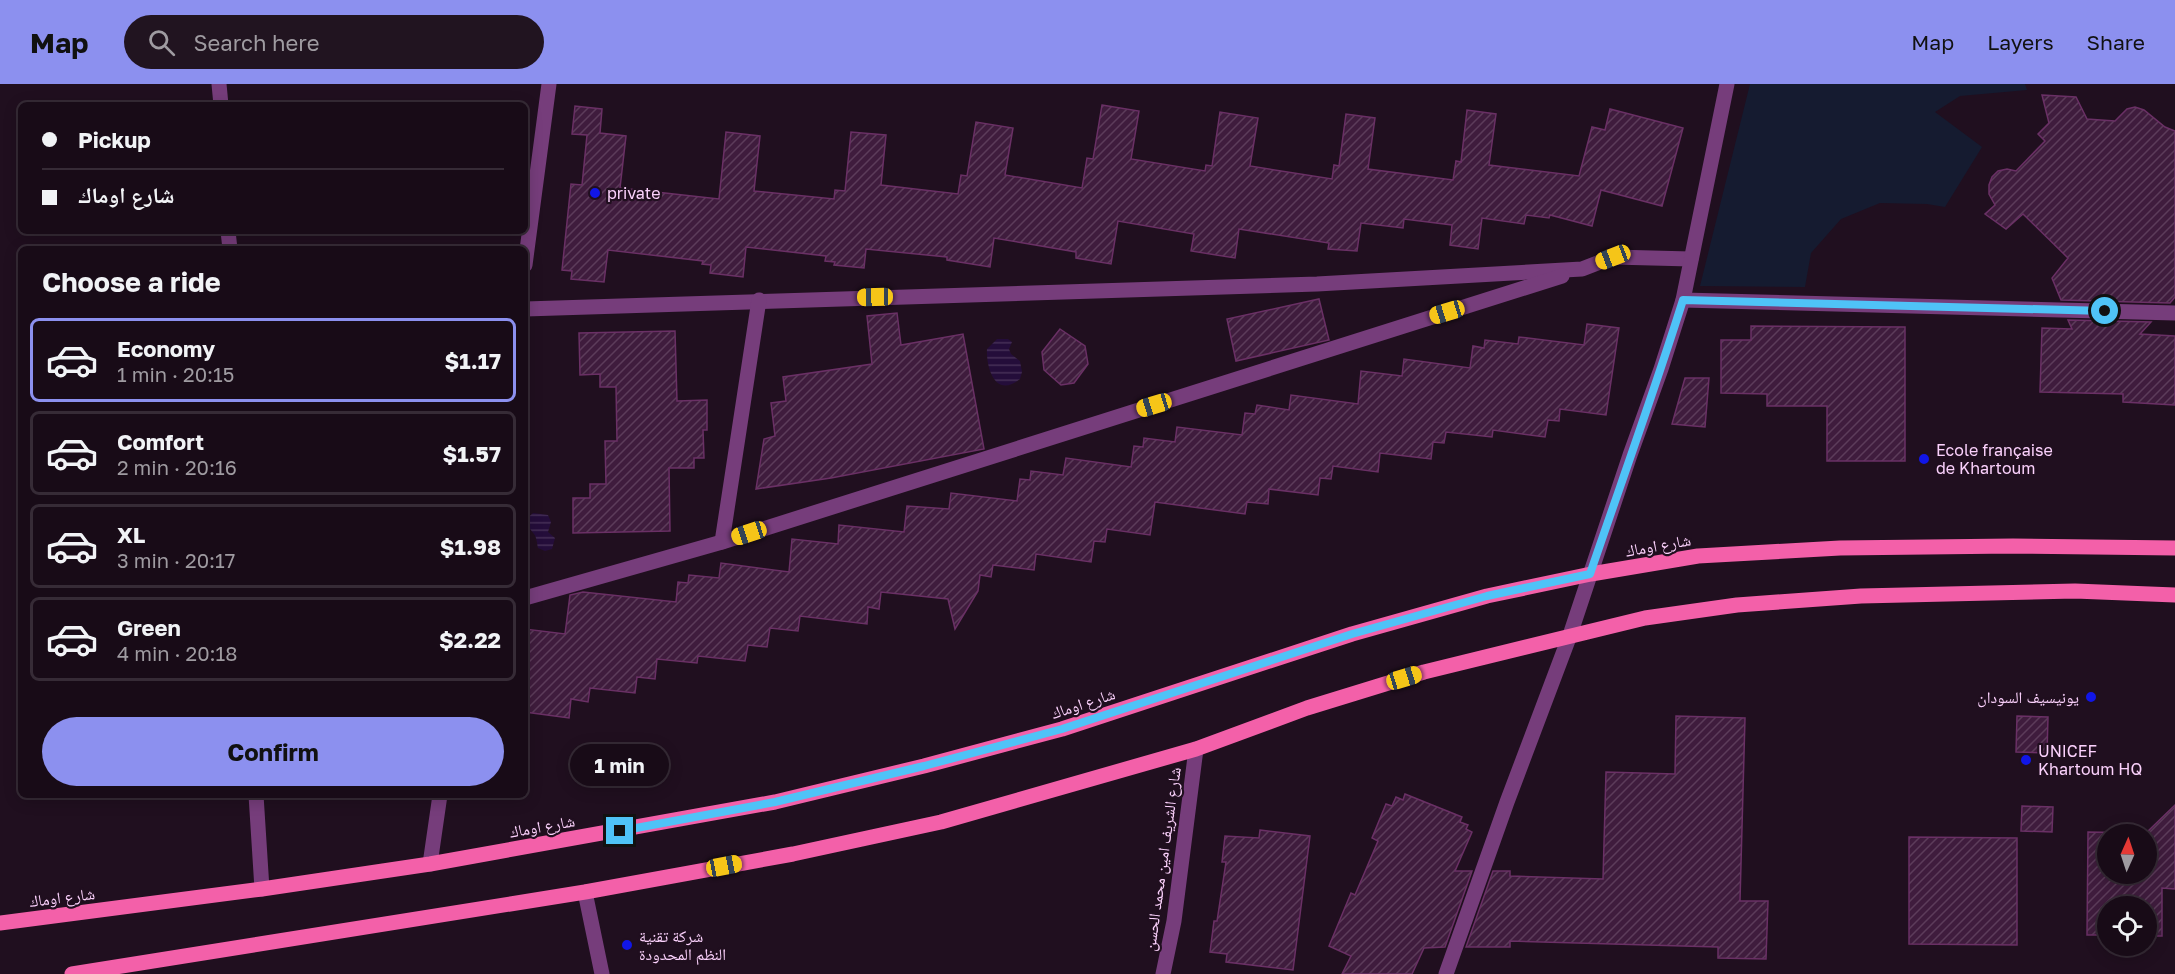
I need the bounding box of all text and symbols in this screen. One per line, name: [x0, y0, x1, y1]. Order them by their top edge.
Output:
search box: [124, 15, 544, 69]
text: Map: [30, 26, 88, 59]
icon: search: [145, 26, 178, 59]
text: Search here: [193, 29, 319, 56]
text: Map: [1911, 29, 1954, 55]
text: Layers: [1987, 29, 2054, 55]
text: Share: [2087, 29, 2145, 55]
text: Pickup: [78, 126, 151, 153]
text: شارع اوماك: [78, 181, 174, 208]
place label: private: [607, 183, 660, 203]
marker: private: [588, 186, 602, 200]
car: [1593, 242, 1633, 272]
text: Choose a ride: [42, 266, 221, 298]
car: [857, 288, 893, 306]
route start: [2091, 297, 2118, 324]
car: [1427, 298, 1467, 326]
icon: car: [45, 333, 99, 387]
text: Economy: [117, 335, 215, 362]
text: $1.17: [445, 347, 501, 374]
text: 1 min · 20:15: [117, 362, 234, 386]
car: [1134, 391, 1174, 419]
icon: car: [45, 426, 99, 480]
text: Comfort: [117, 428, 204, 455]
text: $1.57: [442, 440, 501, 467]
place label: Ecole française de Khartoum: [1936, 440, 2053, 478]
marker: Ecole française de Khartoum: [1917, 452, 1931, 466]
text: 2 min · 20:16: [117, 455, 237, 479]
icon: car: [45, 519, 99, 573]
car: [729, 519, 769, 547]
text: XL: [117, 521, 145, 548]
street label: شارع اوماك: [1624, 529, 1692, 562]
text: $1.98: [440, 533, 501, 560]
text: 3 min · 20:17: [117, 548, 235, 572]
icon: car: [45, 612, 99, 666]
text: Green: [117, 614, 181, 641]
text: $2.22: [439, 626, 501, 653]
text: 4 min · 20:18: [117, 641, 237, 665]
car: [1384, 664, 1424, 692]
street label: شارع اوماك: [1049, 683, 1118, 724]
place label: يونيسيف السودان: [1977, 687, 2079, 708]
marker: يونيسيف السودان: [2084, 690, 2098, 704]
button: Confirm: [42, 717, 504, 786]
place label: UNICEF Khartoum HQ: [2038, 741, 2142, 779]
callout: 1 min: [570, 744, 670, 786]
text: 1 min: [594, 753, 645, 777]
marker: UNICEF Khartoum HQ: [2019, 753, 2033, 767]
street label: شارع الشريف امين محمد الحسن: [1139, 766, 1186, 952]
street label: شارع اوماك: [508, 810, 576, 843]
route end: [606, 817, 633, 844]
north arrow: [2097, 824, 2157, 884]
map controls: [2097, 824, 2157, 956]
car: [705, 854, 743, 878]
street label: شارع اوماك: [28, 883, 96, 912]
button: locate: [2097, 896, 2157, 956]
place label: شركة تقنية النظم المحدودة: [639, 926, 726, 965]
marker: شركة تقنية النظم المحدودة: [620, 938, 634, 952]

